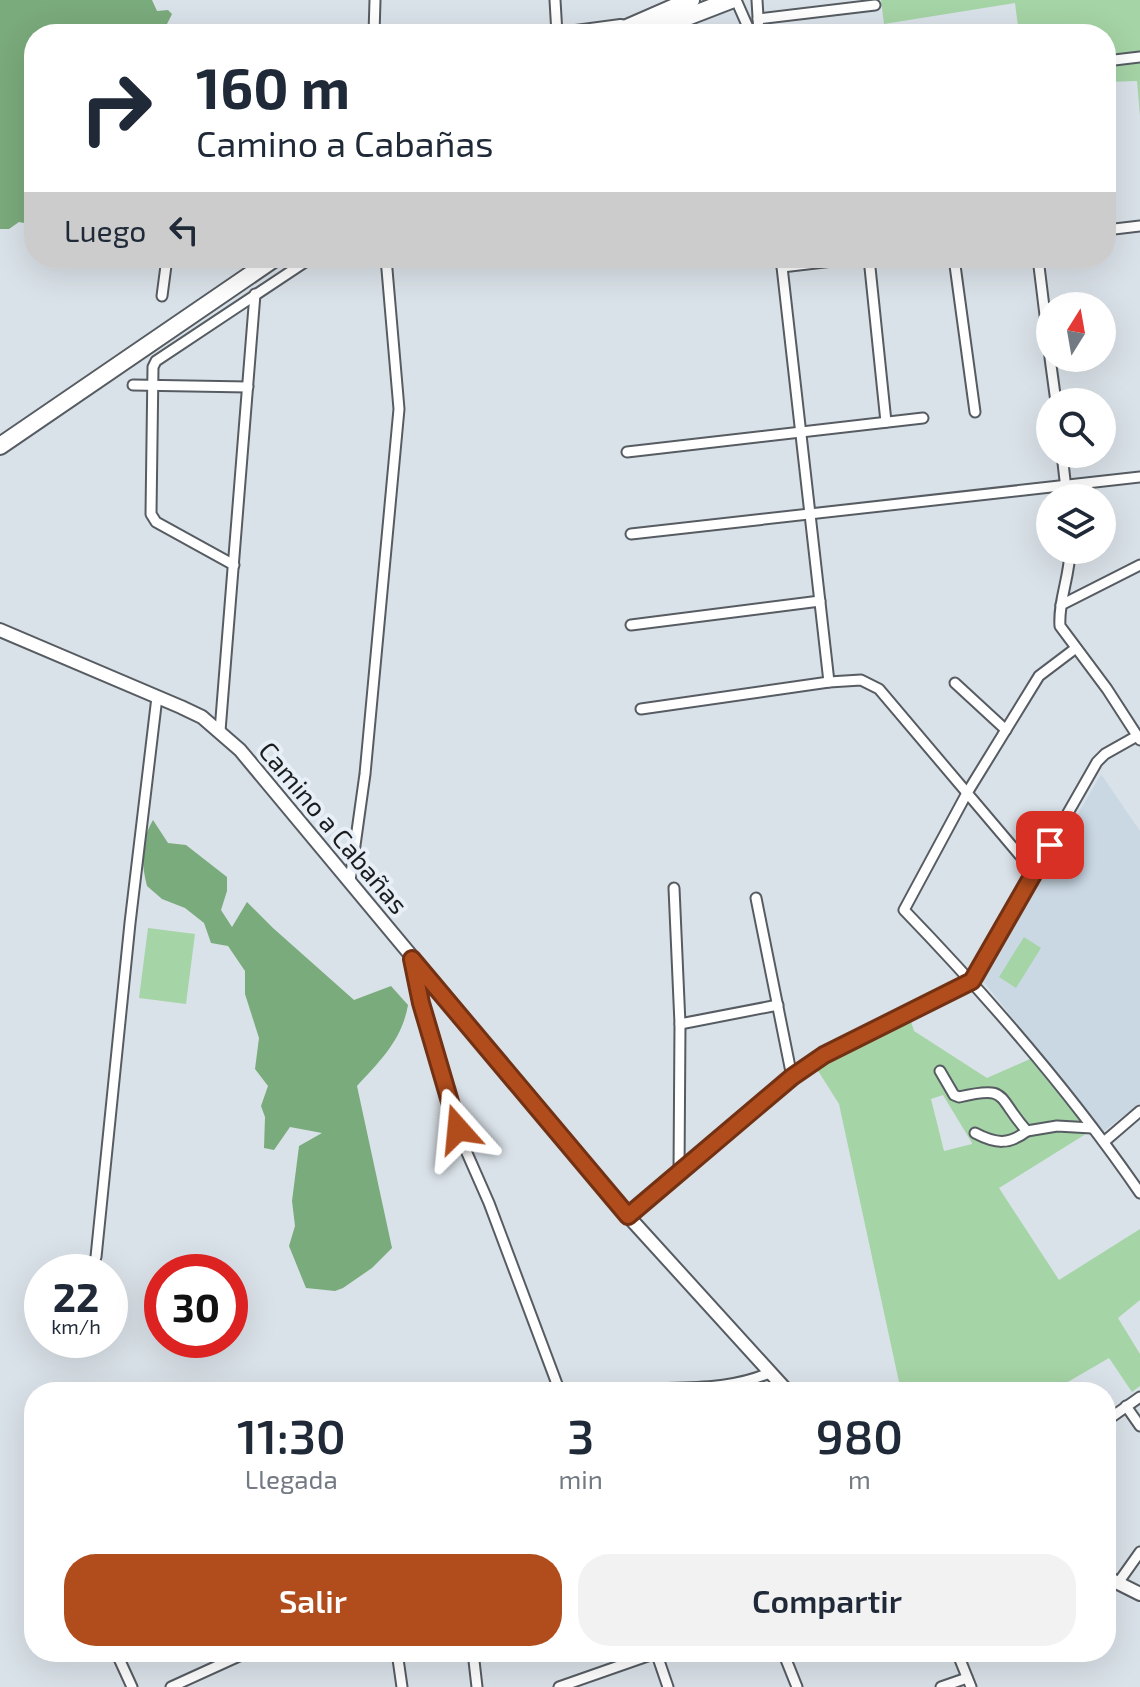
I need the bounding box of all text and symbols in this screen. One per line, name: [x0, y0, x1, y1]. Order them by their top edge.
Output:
text: 160 m: [196, 53, 350, 120]
icon: right: [64, 56, 168, 160]
text: Camino a Cabañas: [196, 121, 493, 164]
icon: left: [162, 208, 206, 252]
text: Luego: [64, 212, 146, 248]
north arrow: [1036, 292, 1116, 372]
map controls: [1036, 292, 1116, 564]
button: search: [1036, 388, 1116, 468]
button: layers: [1036, 484, 1116, 564]
street label: Camino a Cabañas: [253, 735, 415, 919]
pin: [1016, 811, 1084, 879]
icon: arrive: [1028, 823, 1072, 867]
position arrow: [416, 1087, 500, 1171]
speed limit sign: 30: [144, 1254, 248, 1358]
text: 22: [53, 1272, 99, 1320]
text: km/h: [51, 1314, 101, 1338]
text: 11:30: [237, 1406, 346, 1464]
text: 3: [567, 1406, 594, 1464]
text: 980: [816, 1406, 903, 1464]
text: Llegada: [245, 1463, 338, 1494]
text: min: [559, 1463, 603, 1494]
text: m: [848, 1463, 871, 1494]
button: Salir: [64, 1554, 562, 1646]
button: Compartir: [578, 1554, 1076, 1646]

